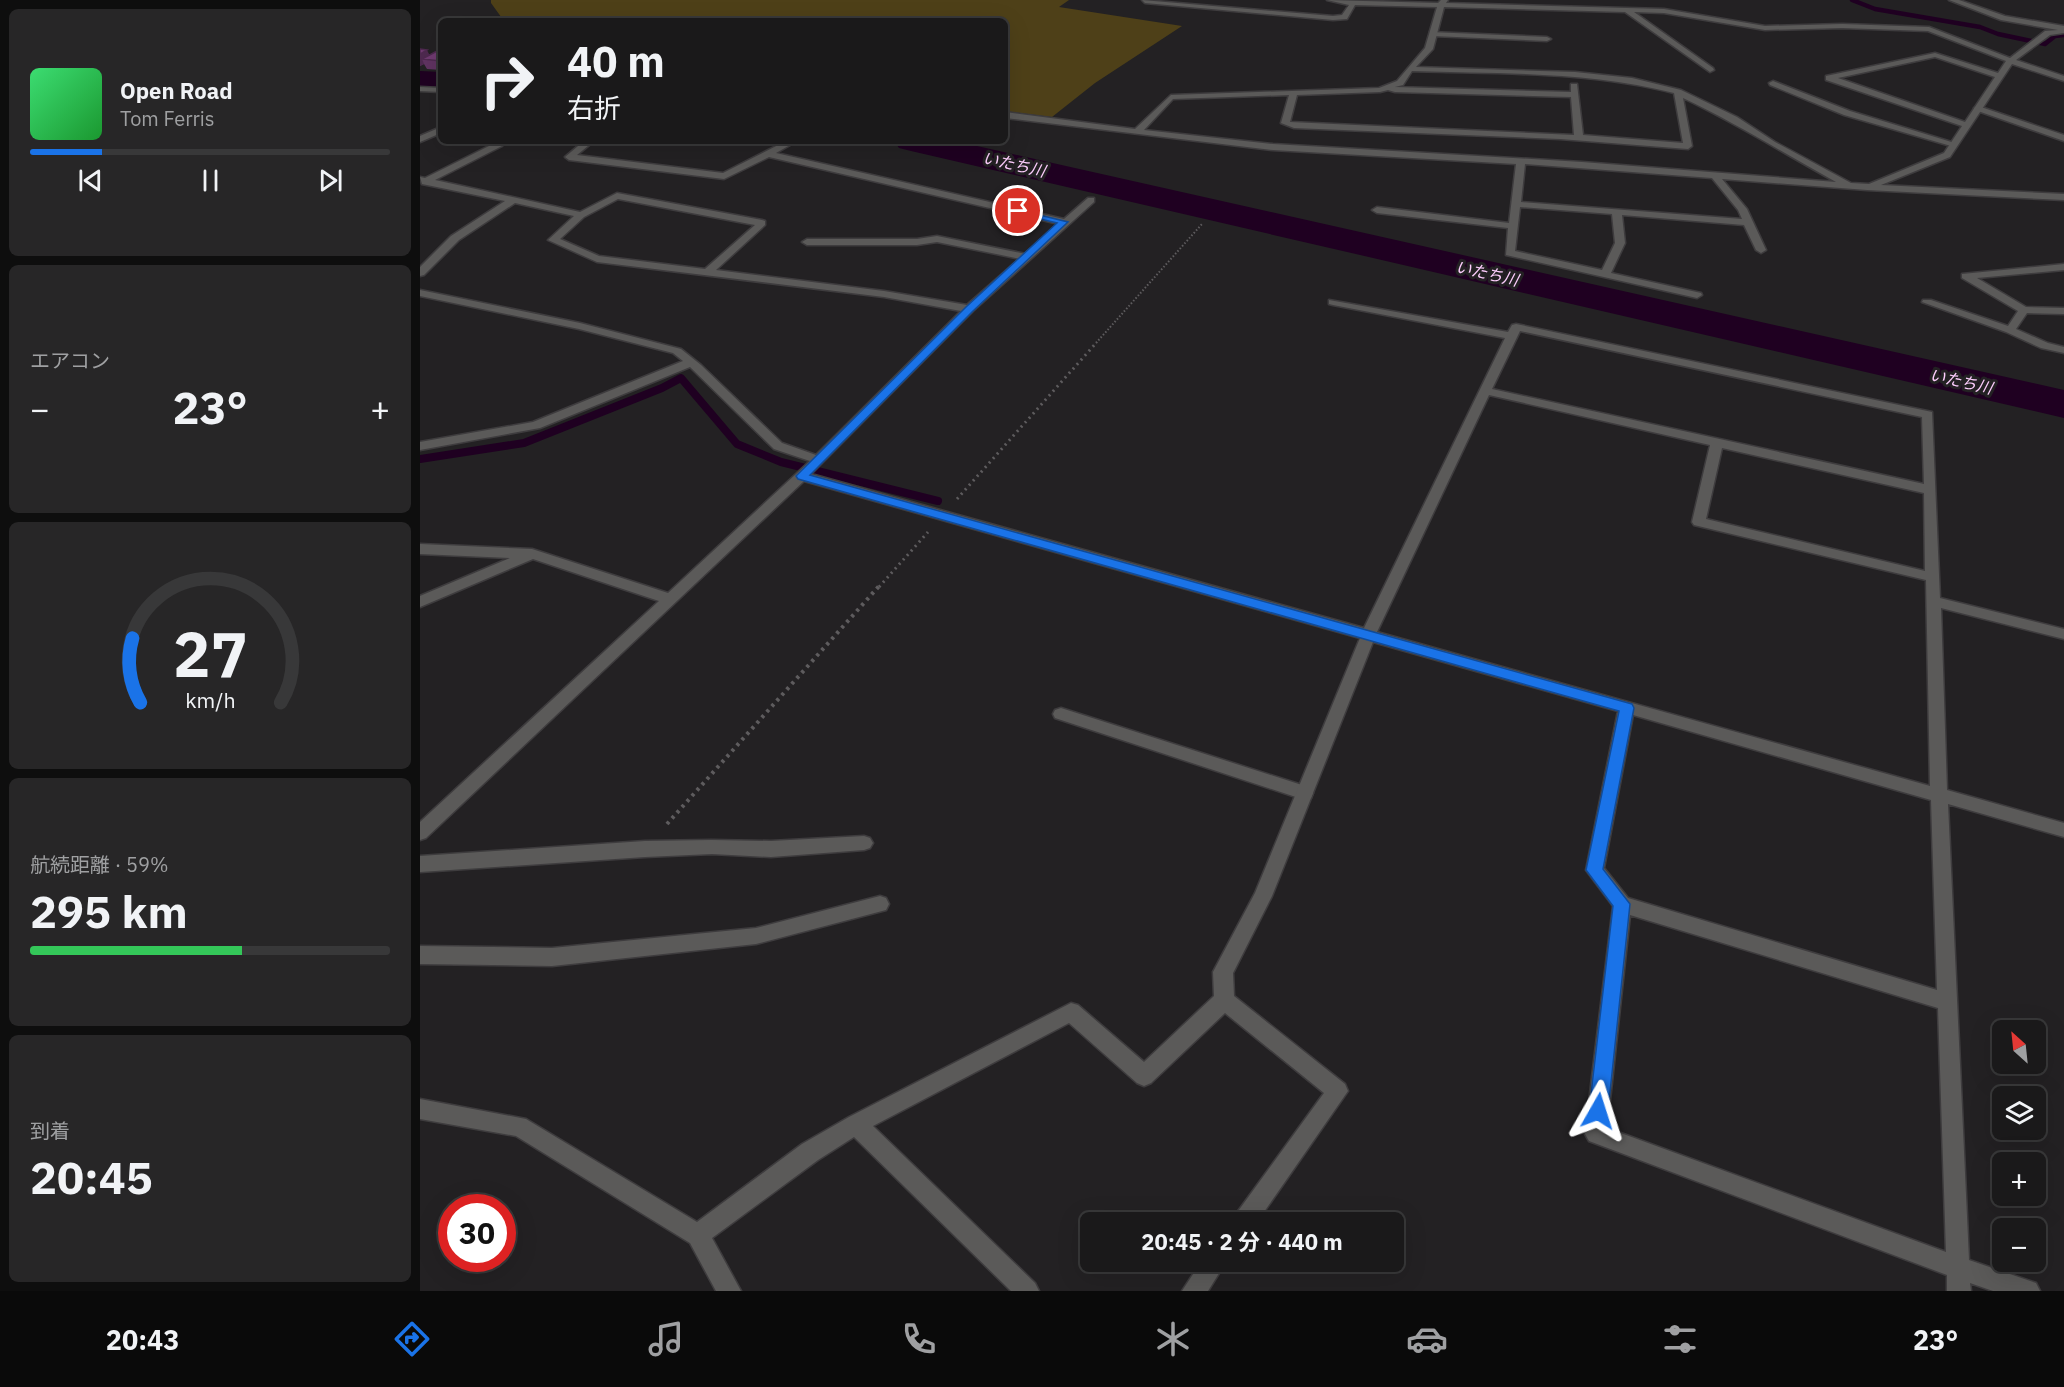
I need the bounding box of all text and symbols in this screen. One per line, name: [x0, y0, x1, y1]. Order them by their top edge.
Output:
text: 40 m: [567, 34, 665, 89]
icon: right: [468, 42, 546, 120]
text: Open Road: [120, 76, 233, 105]
text: 右折: [567, 90, 621, 125]
text: Tom Ferris: [120, 105, 215, 132]
water label: いたち川: [981, 147, 1049, 181]
icon: previous: [74, 164, 107, 197]
icon: pause: [194, 164, 227, 197]
icon: next: [314, 164, 347, 197]
pin: [992, 185, 1043, 236]
icon: arrive: [1001, 194, 1034, 227]
water label: いたち川: [1454, 256, 1522, 290]
text: エアコン: [30, 347, 110, 374]
water label: いたち川: [1928, 364, 1996, 398]
text: 23°: [172, 378, 248, 436]
text: −: [30, 387, 50, 430]
text: +: [370, 387, 390, 430]
text: 27: [173, 613, 247, 694]
text: km/h: [185, 686, 235, 714]
text: 航続距離 · 59%: [30, 851, 169, 878]
text: 295 km: [30, 882, 188, 940]
north arrow: [1992, 1020, 2046, 1074]
map controls: [1992, 1020, 2046, 1272]
position arrow: [1566, 1079, 1630, 1143]
button: layers: [1992, 1086, 2046, 1140]
text: 到着: [30, 1117, 70, 1144]
text: 20:45: [30, 1148, 153, 1206]
button: +: [1992, 1152, 2046, 1206]
speed limit sign: 30: [438, 1194, 516, 1272]
button: −: [1992, 1218, 2046, 1272]
text: 20:45 · 2 分 · 440 m: [1141, 1227, 1343, 1256]
icon: directions: [391, 1318, 433, 1360]
icon: music: [645, 1318, 687, 1360]
icon: phone: [898, 1318, 940, 1360]
icon: climate: [1152, 1318, 1194, 1360]
icon: car: [1406, 1318, 1448, 1360]
icon: filters: [1659, 1318, 1701, 1360]
text: 20:43: [106, 1322, 180, 1357]
text: 23°: [1913, 1322, 1958, 1357]

